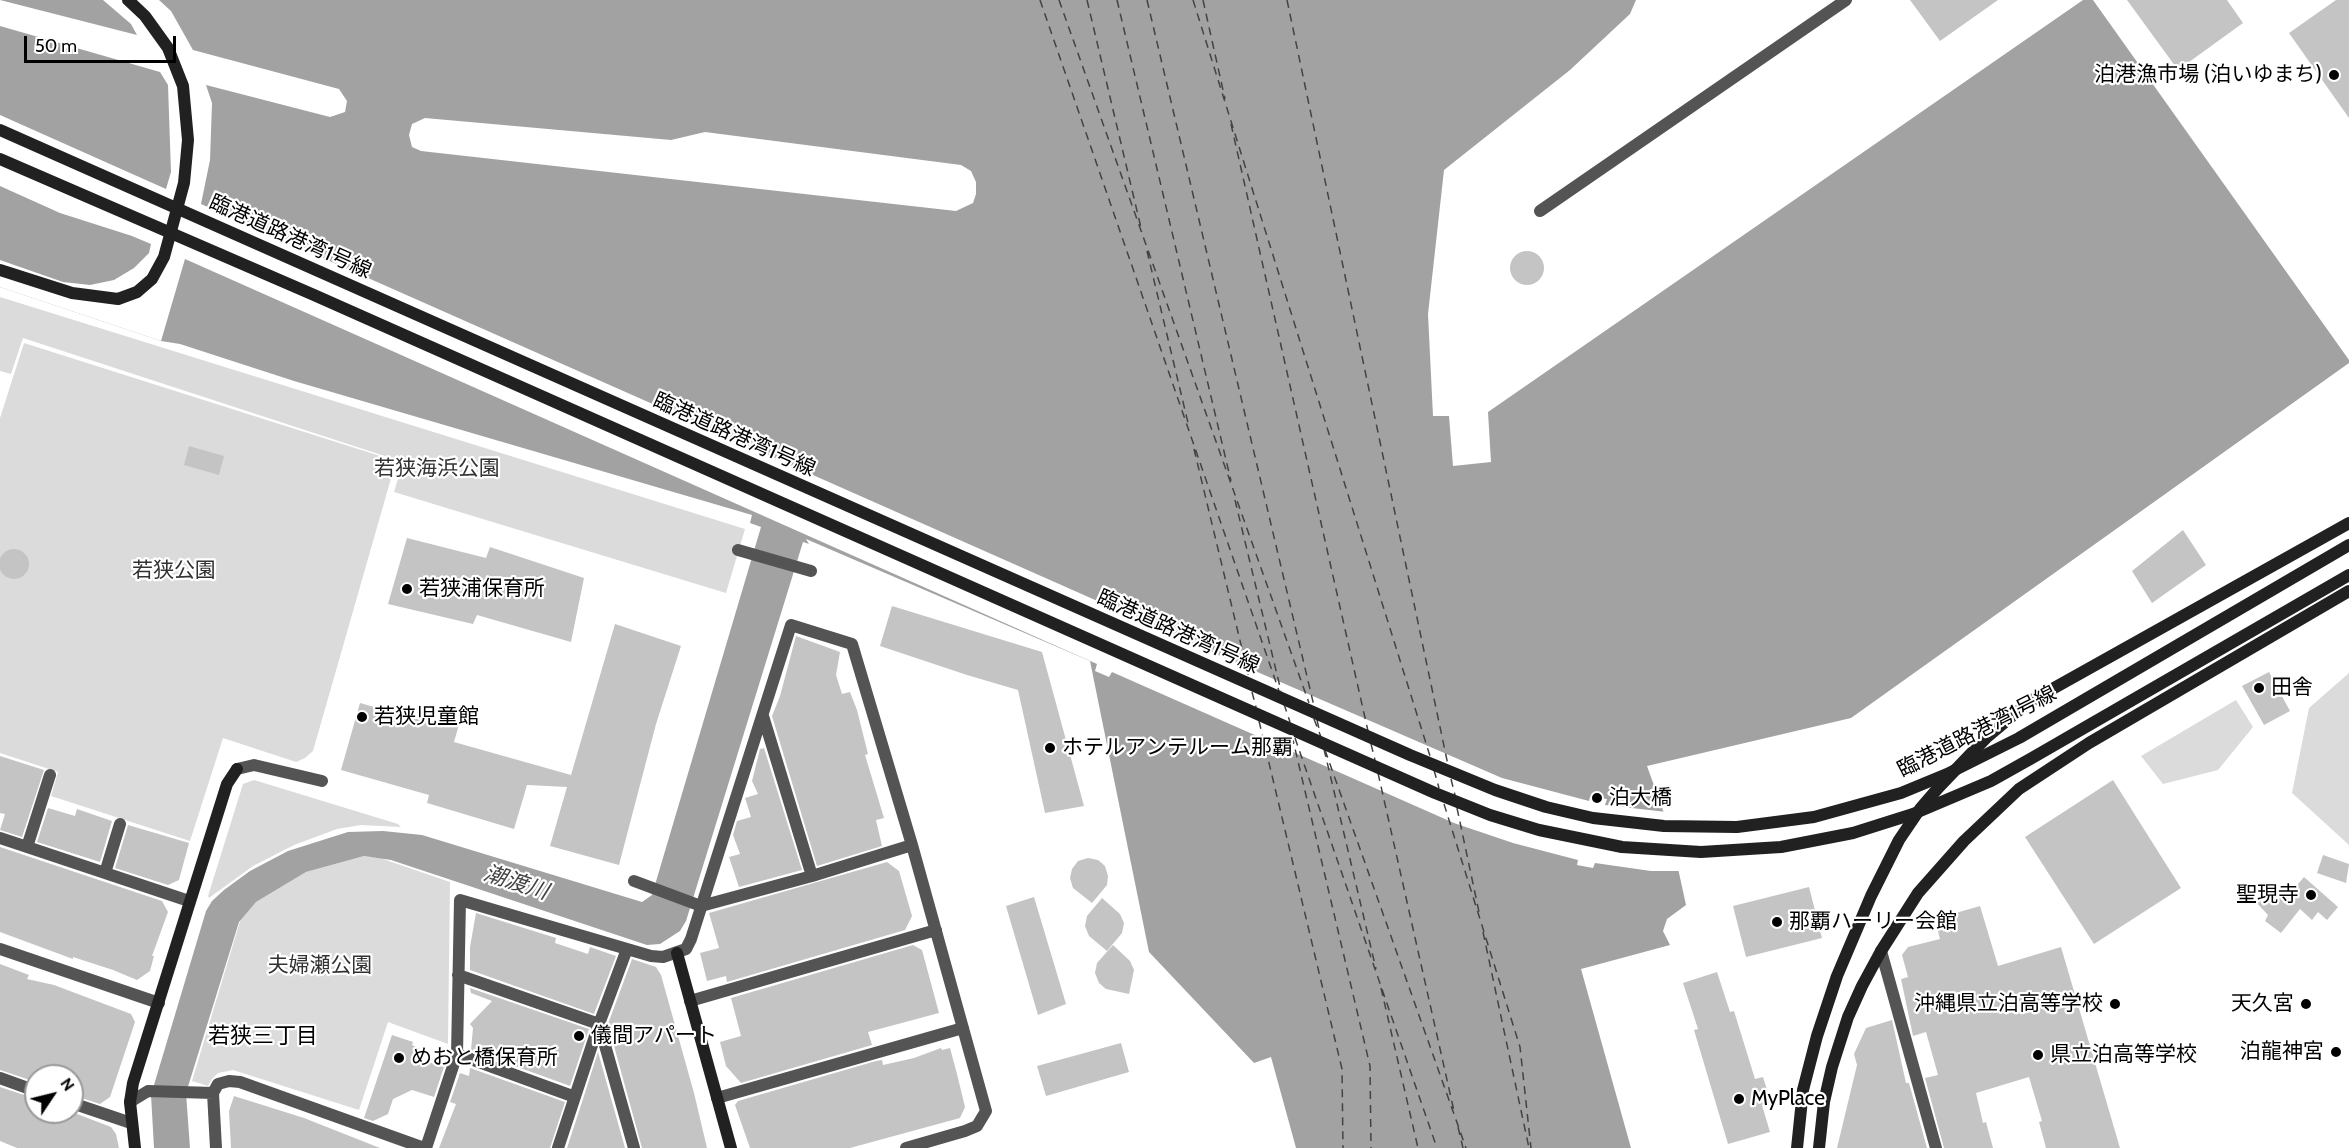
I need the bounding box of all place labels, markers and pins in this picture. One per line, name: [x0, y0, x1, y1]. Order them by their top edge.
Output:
place label: 泊港漁市場 (泊いゆまち): [2094, 62, 2322, 88]
marker: 泊港漁市場 (泊いゆまち): [2327, 68, 2341, 82]
place label: 若狭浦保育所: [419, 576, 545, 602]
marker: 若狭浦保育所: [400, 582, 414, 596]
place label: 田舎: [2271, 675, 2313, 701]
marker: 田舎: [2252, 681, 2266, 695]
place label: 若狭児童館: [374, 704, 479, 730]
marker: 若狭児童館: [355, 710, 369, 724]
place label: ホテルアンテルーム那覇: [1062, 735, 1293, 761]
marker: ホテルアンテルーム那覇: [1043, 741, 1057, 755]
place label: 泊大橋: [1609, 785, 1672, 811]
marker: 泊大橋: [1590, 791, 1604, 805]
place label: 聖現寺: [2236, 882, 2299, 908]
marker: 聖現寺: [2304, 888, 2318, 902]
place label: 那覇ハーリー会館: [1789, 909, 1957, 935]
marker: 那覇ハーリー会館: [1770, 915, 1784, 929]
place label: 沖縄県立泊高等学校: [1914, 991, 2103, 1017]
place label: 天久宮: [2231, 991, 2294, 1017]
marker: 沖縄県立泊高等学校: [2108, 997, 2122, 1011]
marker: 天久宮: [2299, 997, 2313, 1011]
place label: 儀間アパート: [591, 1023, 717, 1049]
marker: 儀間アパート: [572, 1029, 586, 1043]
place label: 泊龍神宮: [2240, 1039, 2324, 1065]
place label: 県立泊高等学校: [2050, 1042, 2197, 1068]
place label: めおと橋保育所: [411, 1045, 558, 1071]
marker: 泊龍神宮: [2329, 1045, 2343, 1059]
marker: 県立泊高等学校: [2031, 1048, 2045, 1062]
marker: めおと橋保育所: [392, 1051, 406, 1065]
place label: MyPlace: [1751, 1086, 1825, 1112]
marker: MyPlace: [1732, 1092, 1746, 1106]

